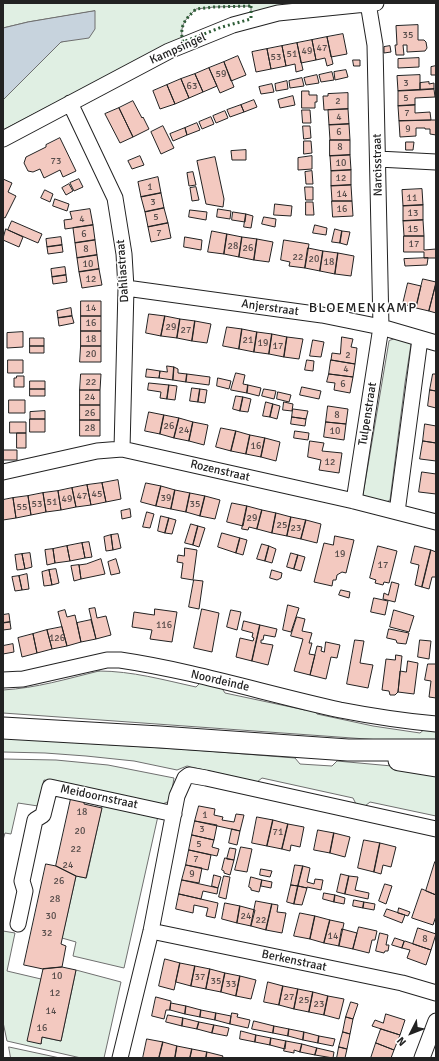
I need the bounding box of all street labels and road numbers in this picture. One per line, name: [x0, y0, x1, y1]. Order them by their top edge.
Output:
street label: Kampsingel: [148, 30, 208, 68]
street label: Narcisstraat: [370, 134, 386, 196]
street label: Dahliastraat: [114, 239, 132, 303]
street label: Anjerstraat: [240, 297, 300, 319]
street label: Tulpenstraat: [356, 381, 380, 447]
street label: Rozenstraat: [189, 457, 251, 485]
street label: Noordeinde: [189, 667, 251, 695]
street label: Meidoornstraat: [59, 782, 139, 812]
street label: Berkenstraat: [260, 947, 328, 975]

